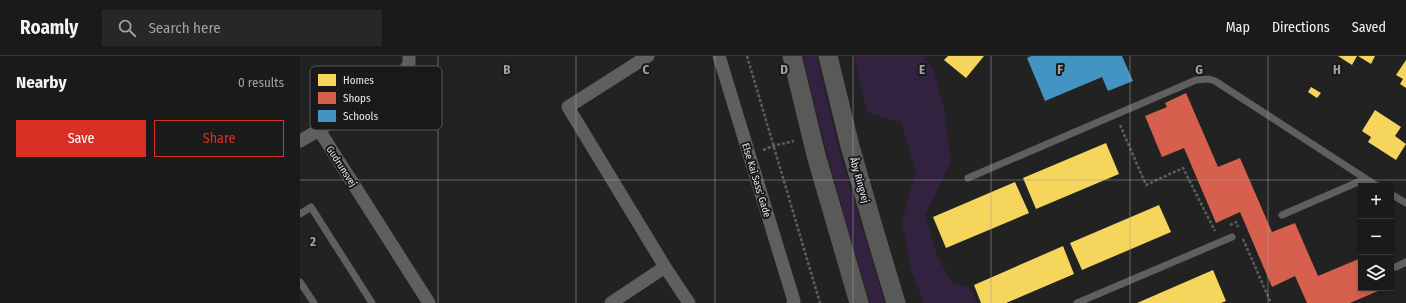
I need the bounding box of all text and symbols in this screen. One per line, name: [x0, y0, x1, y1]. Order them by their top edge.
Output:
search box: [102, 10, 382, 46]
text: Roamly: [20, 16, 78, 39]
icon: search: [116, 17, 138, 39]
text: Search here: [148, 19, 221, 37]
text: Map: [1226, 19, 1250, 36]
text: Directions: [1272, 19, 1330, 36]
text: Saved: [1352, 19, 1386, 36]
text: B: [503, 62, 511, 77]
text: C: [643, 62, 650, 77]
text: D: [780, 62, 788, 77]
text: E: [919, 62, 925, 77]
text: F: [1057, 62, 1063, 77]
text: G: [1195, 62, 1203, 77]
text: H: [1333, 62, 1341, 77]
legend: [310, 66, 442, 130]
text: Nearby: [16, 72, 67, 93]
text: Homes: [343, 74, 374, 87]
text: 0 results: [238, 75, 284, 90]
text: Shops: [343, 92, 371, 105]
text: Schools: [343, 110, 378, 123]
button: Save: [16, 120, 146, 157]
button: Share: [154, 120, 284, 157]
street label: Else Kai Sass' Gade: [739, 142, 773, 219]
street label: Gudrunsvej: [324, 144, 359, 189]
street label: Åby Ringvej: [847, 155, 873, 205]
map controls: [1358, 183, 1394, 291]
button: +: [1358, 183, 1394, 219]
button: −: [1358, 219, 1394, 255]
text: 2: [309, 234, 316, 249]
button: layers: [1358, 255, 1394, 291]

